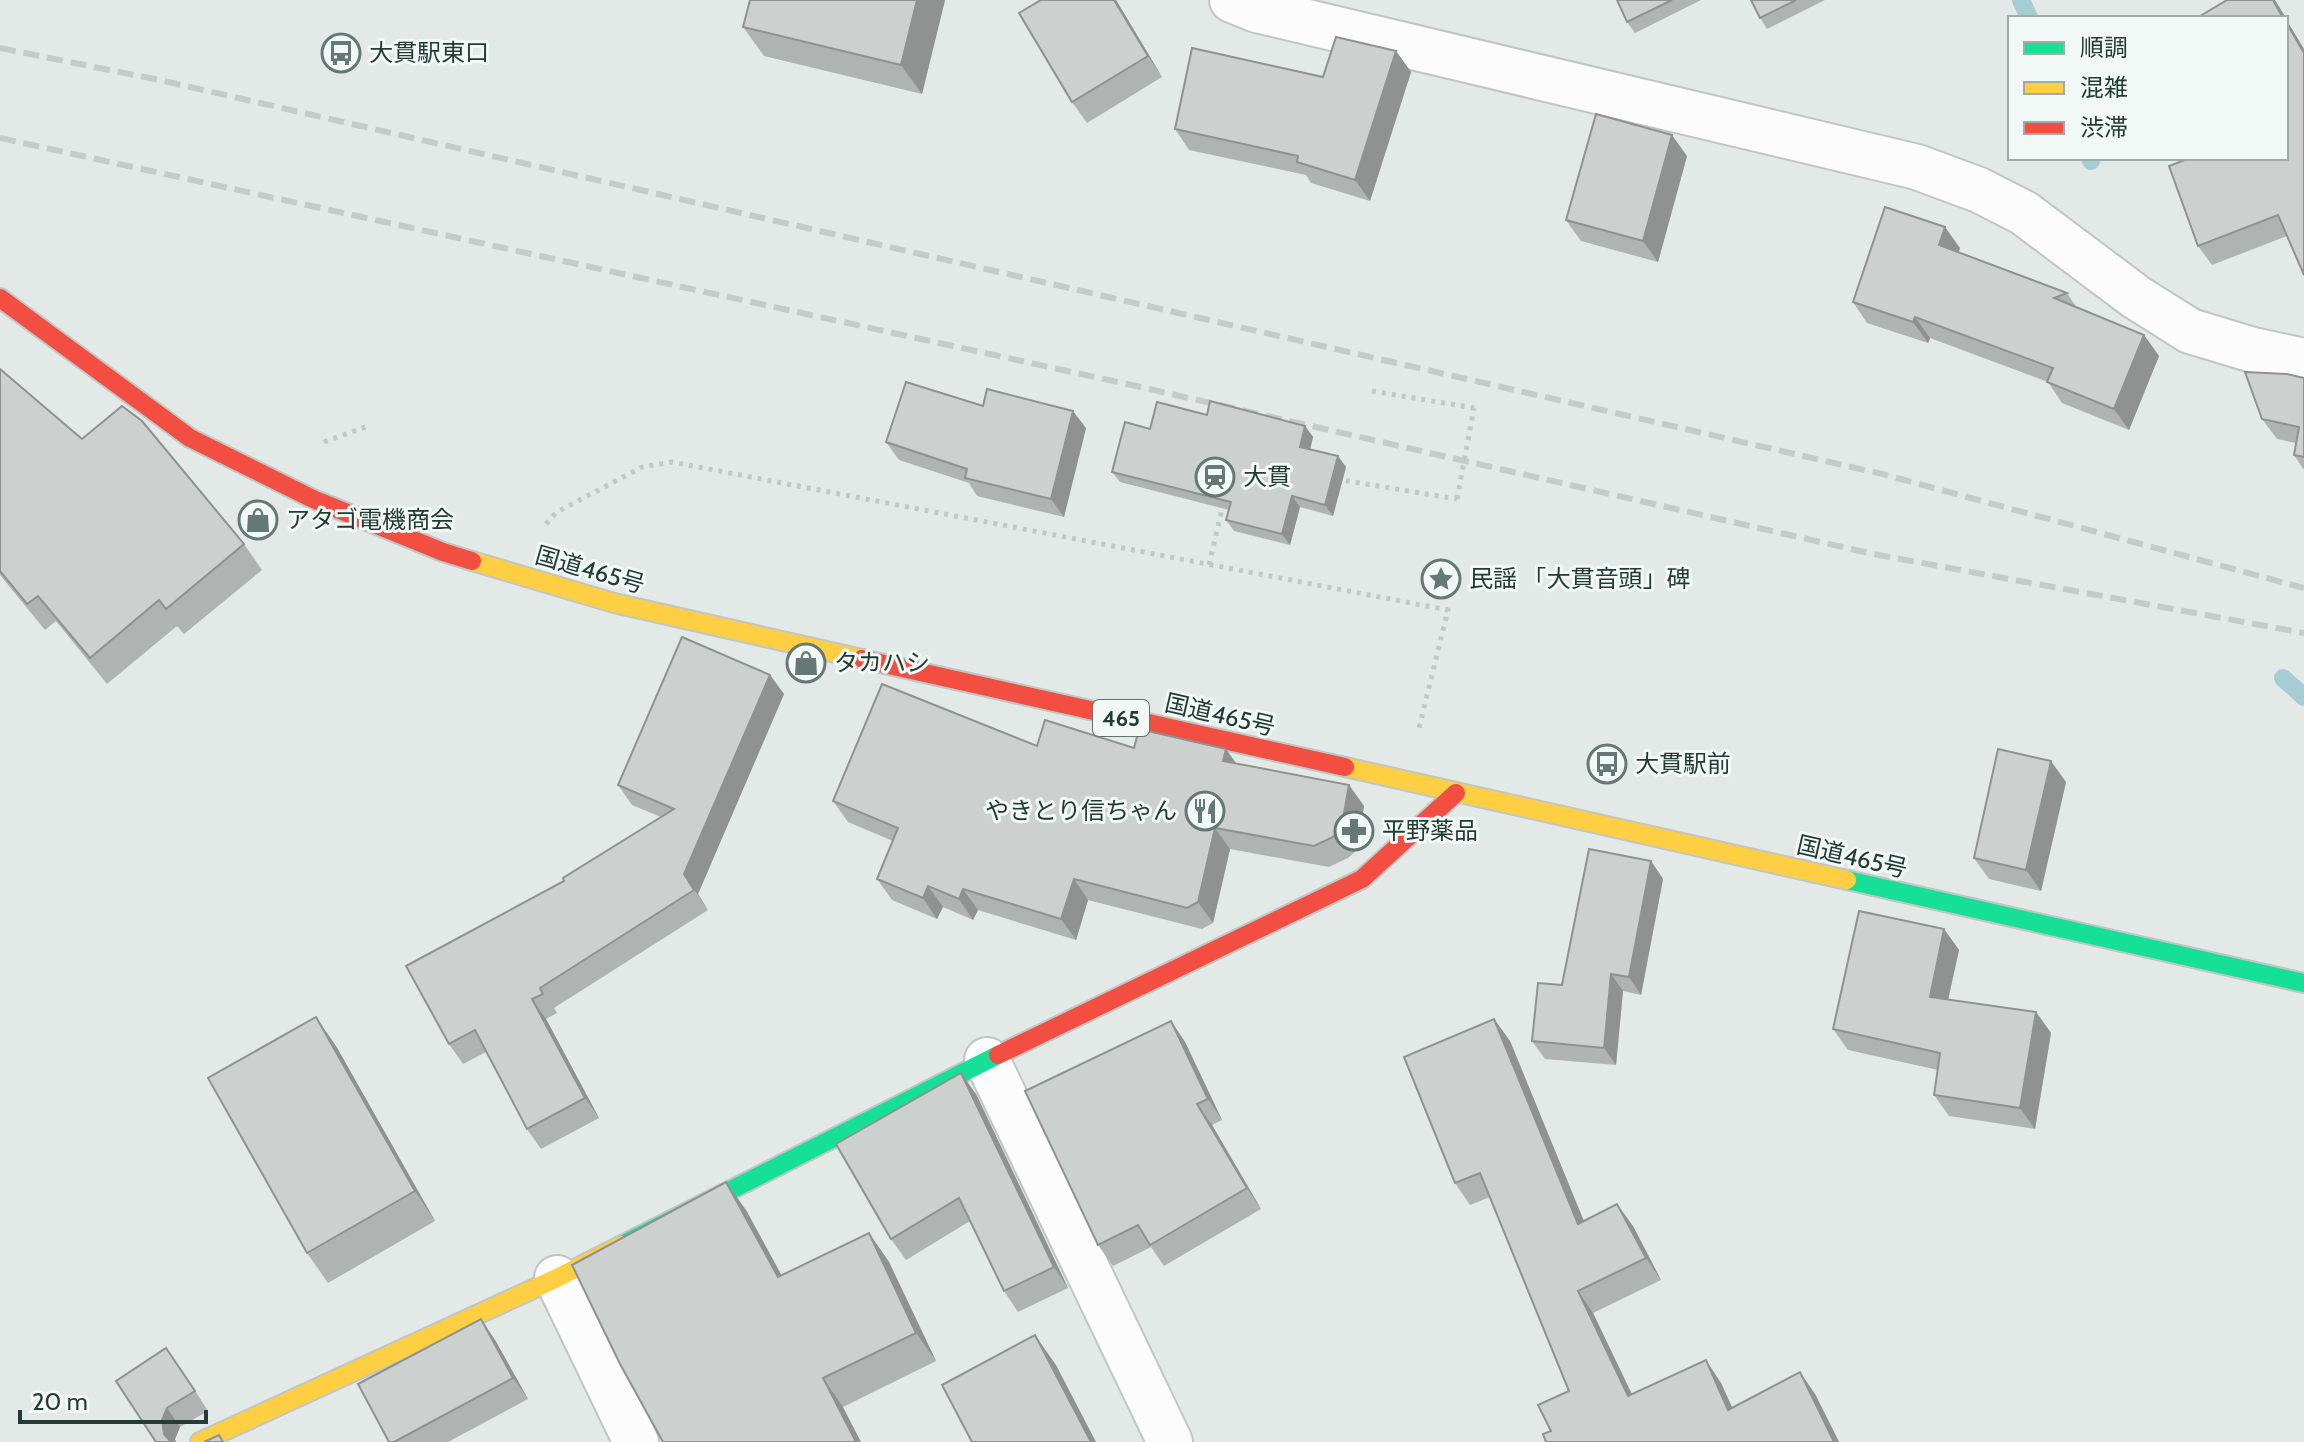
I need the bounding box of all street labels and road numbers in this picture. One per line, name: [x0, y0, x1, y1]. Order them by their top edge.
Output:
street label: 国道465号: [532, 540, 648, 599]
street label: 国道465号: [1162, 688, 1278, 741]
road number: 465: [1093, 700, 1149, 736]
street label: 国道465号: [1794, 830, 1910, 883]

